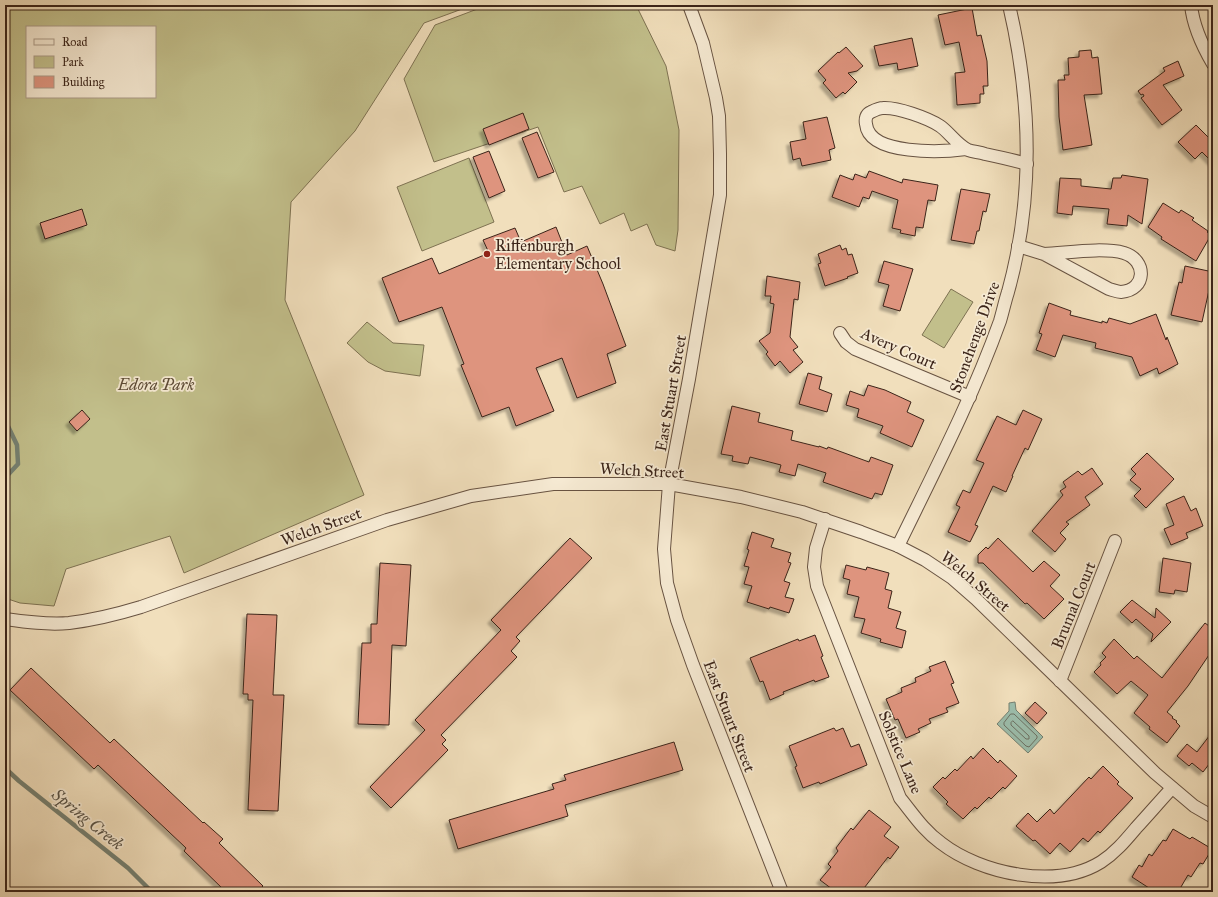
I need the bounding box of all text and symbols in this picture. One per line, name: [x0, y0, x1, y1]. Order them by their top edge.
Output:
legend: [26, 26, 156, 98]
text: Road: [62, 35, 88, 49]
text: Park: [62, 55, 84, 69]
text: Building: [62, 75, 105, 90]
place label: Riffenburgh Elementary School: [495, 236, 621, 273]
marker: Riffenburgh Elementary School: [482, 249, 492, 259]
street label: Stonehenge Drive: [946, 279, 1004, 396]
street label: Avery Court: [857, 323, 940, 374]
street label: East Stuart Street: [651, 333, 690, 453]
park label: Edora Park: [117, 375, 194, 394]
street label: Welch Street: [599, 459, 685, 482]
street label: Welch Street: [278, 503, 364, 550]
street label: Welch Street: [937, 547, 1014, 616]
street label: Brumal Court: [1047, 558, 1100, 652]
street label: East Stuart Street: [699, 658, 760, 775]
street label: Solstice Lane: [875, 708, 927, 797]
water label: Spring Creek: [47, 783, 128, 855]

